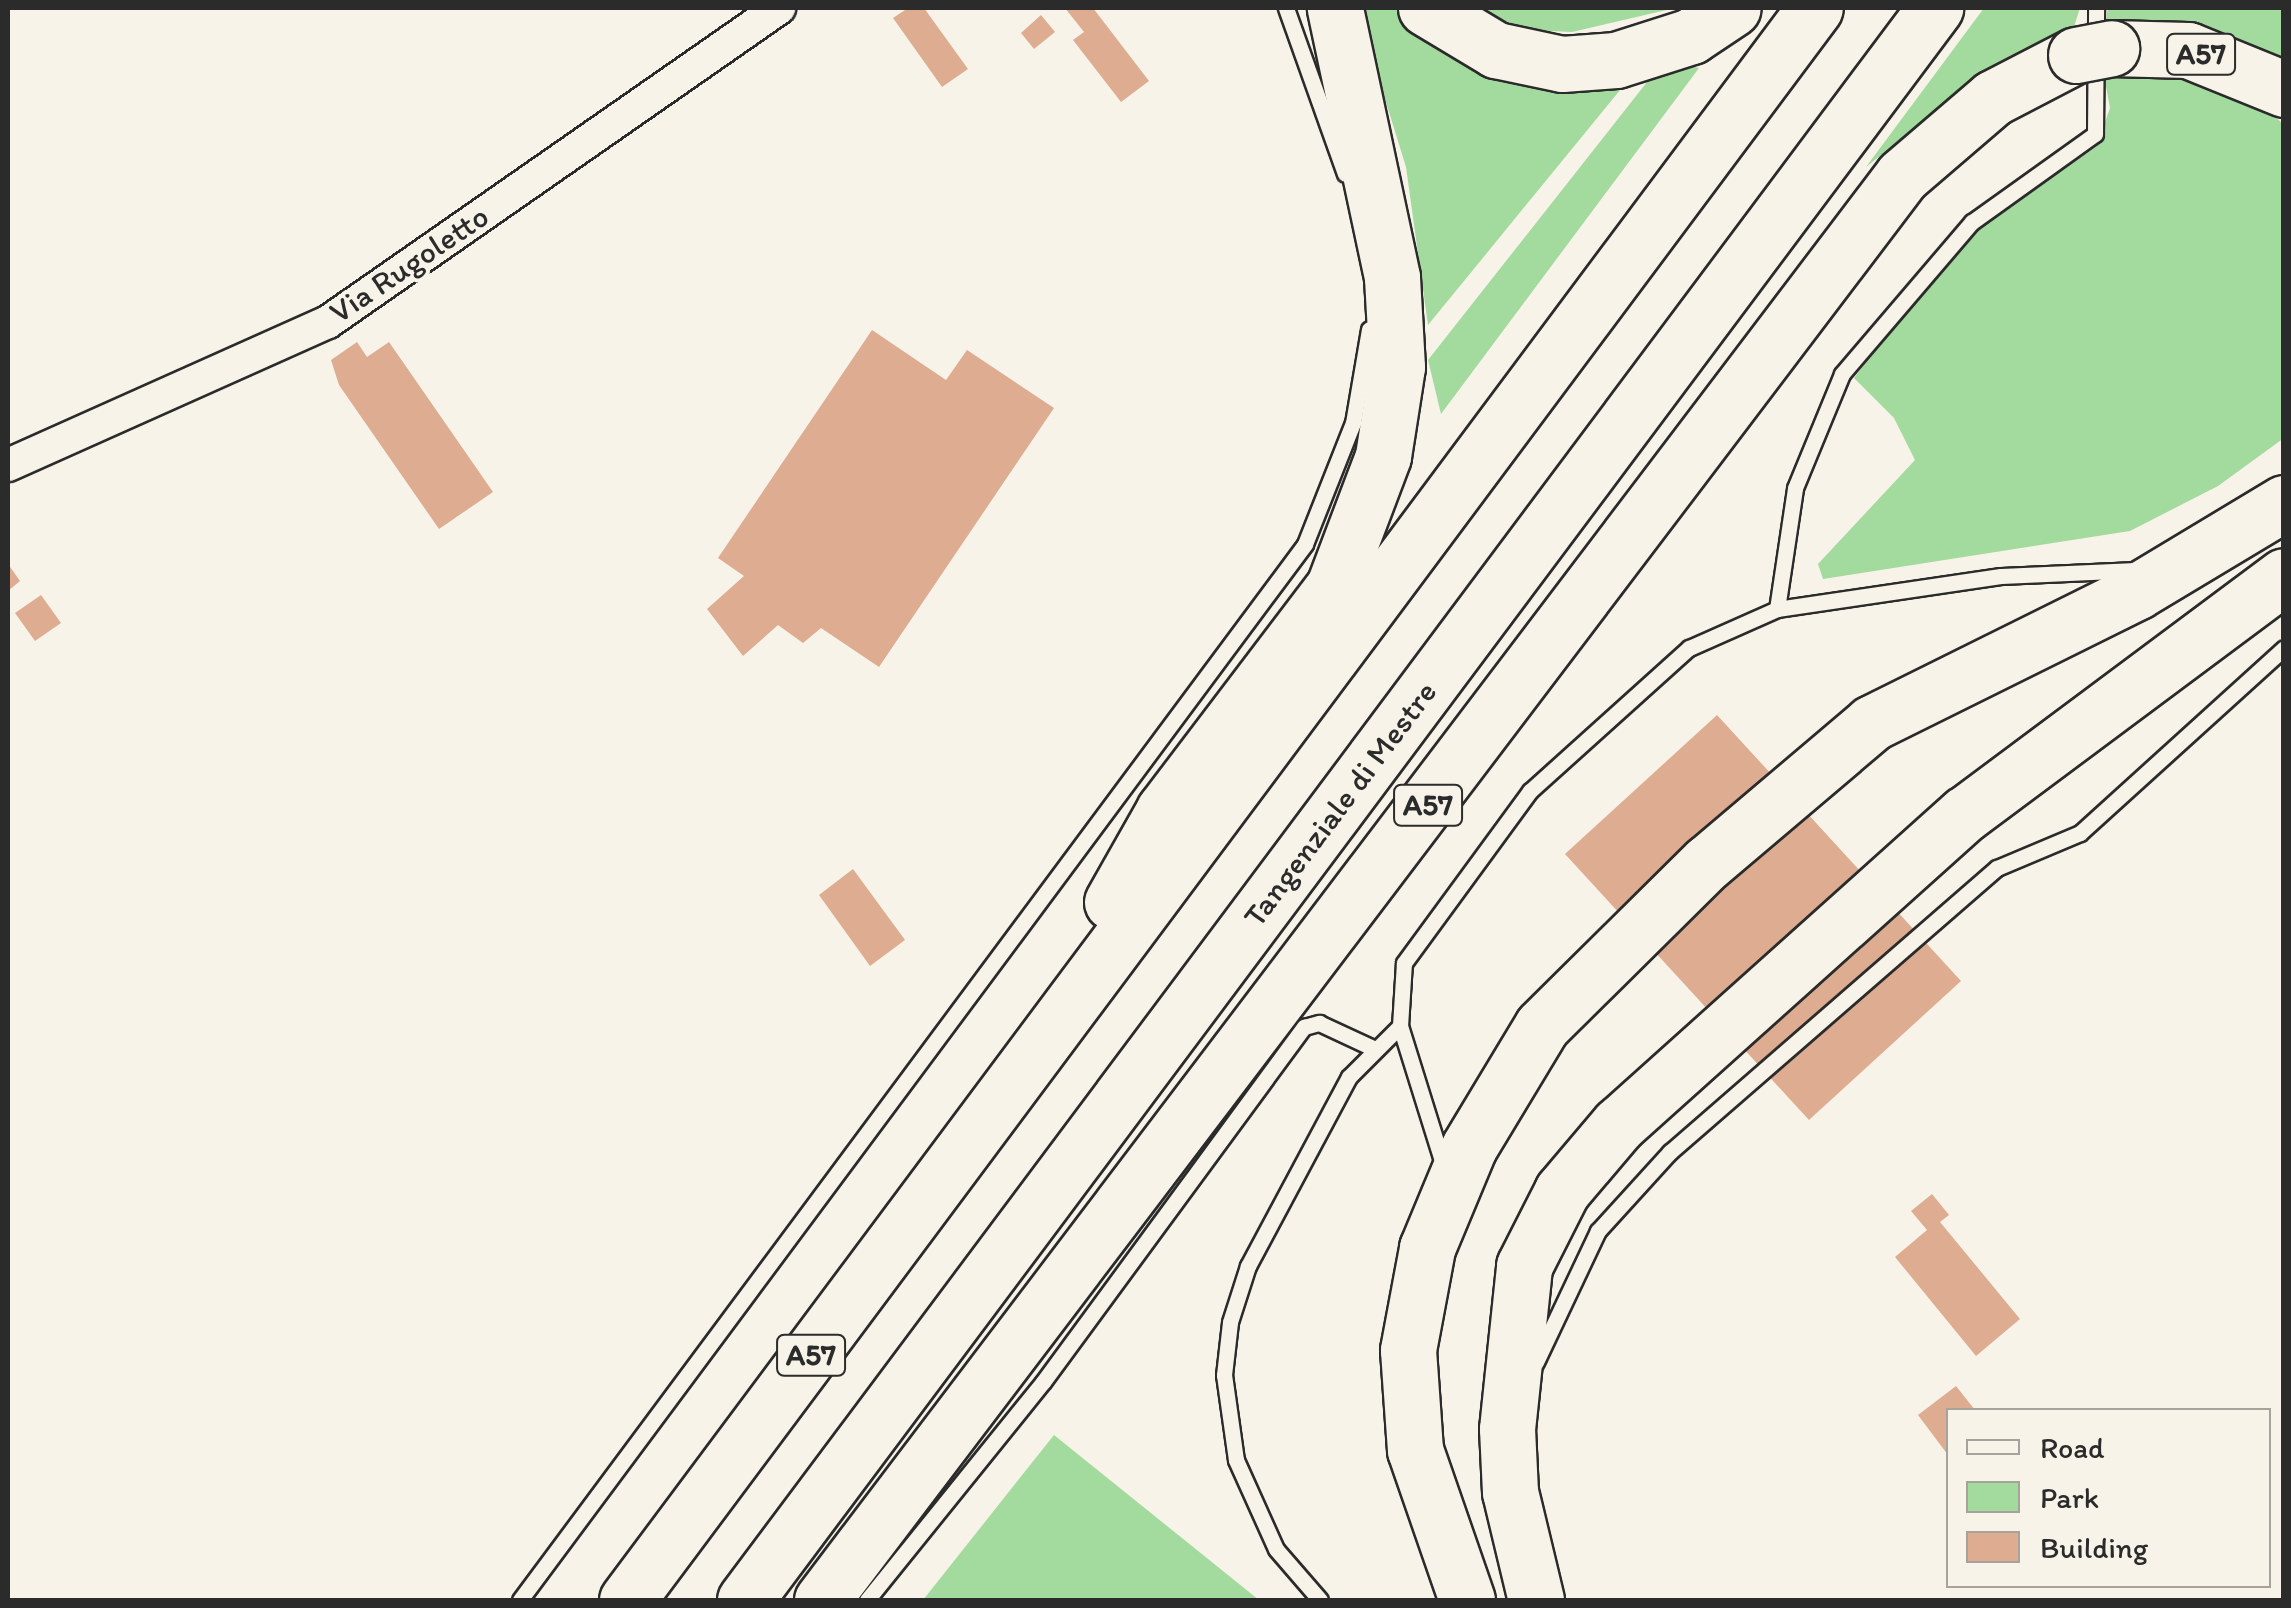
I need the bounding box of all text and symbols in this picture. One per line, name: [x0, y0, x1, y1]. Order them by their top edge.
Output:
road number: A57: [2166, 29, 2236, 79]
street label: Via Rugoletto: [322, 197, 496, 331]
street label: Tangenziale di Mestre: [1235, 674, 1445, 934]
road number: A57: [1393, 780, 1463, 830]
road number: A57: [776, 1330, 846, 1380]
legend: [1946, 1408, 2271, 1588]
text: Road: [2040, 1429, 2105, 1466]
text: Park: [2040, 1479, 2099, 1516]
text: Building: [2040, 1529, 2148, 1566]

